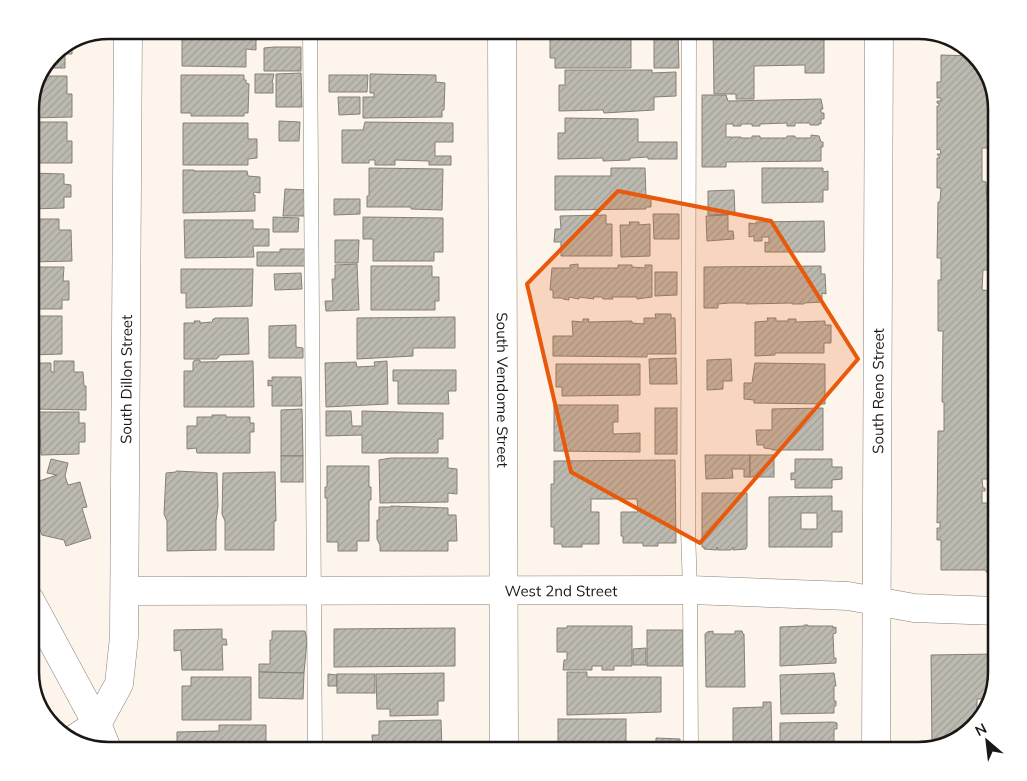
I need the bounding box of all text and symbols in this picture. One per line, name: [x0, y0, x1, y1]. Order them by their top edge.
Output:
street label: South Vendome Street: [493, 312, 513, 468]
street label: South Dillon Street: [116, 315, 136, 444]
street label: South Reno Street: [868, 328, 887, 454]
street label: West 2nd Street: [505, 581, 617, 600]
north arrow: [962, 716, 1012, 766]
text: N: [972, 719, 990, 740]

